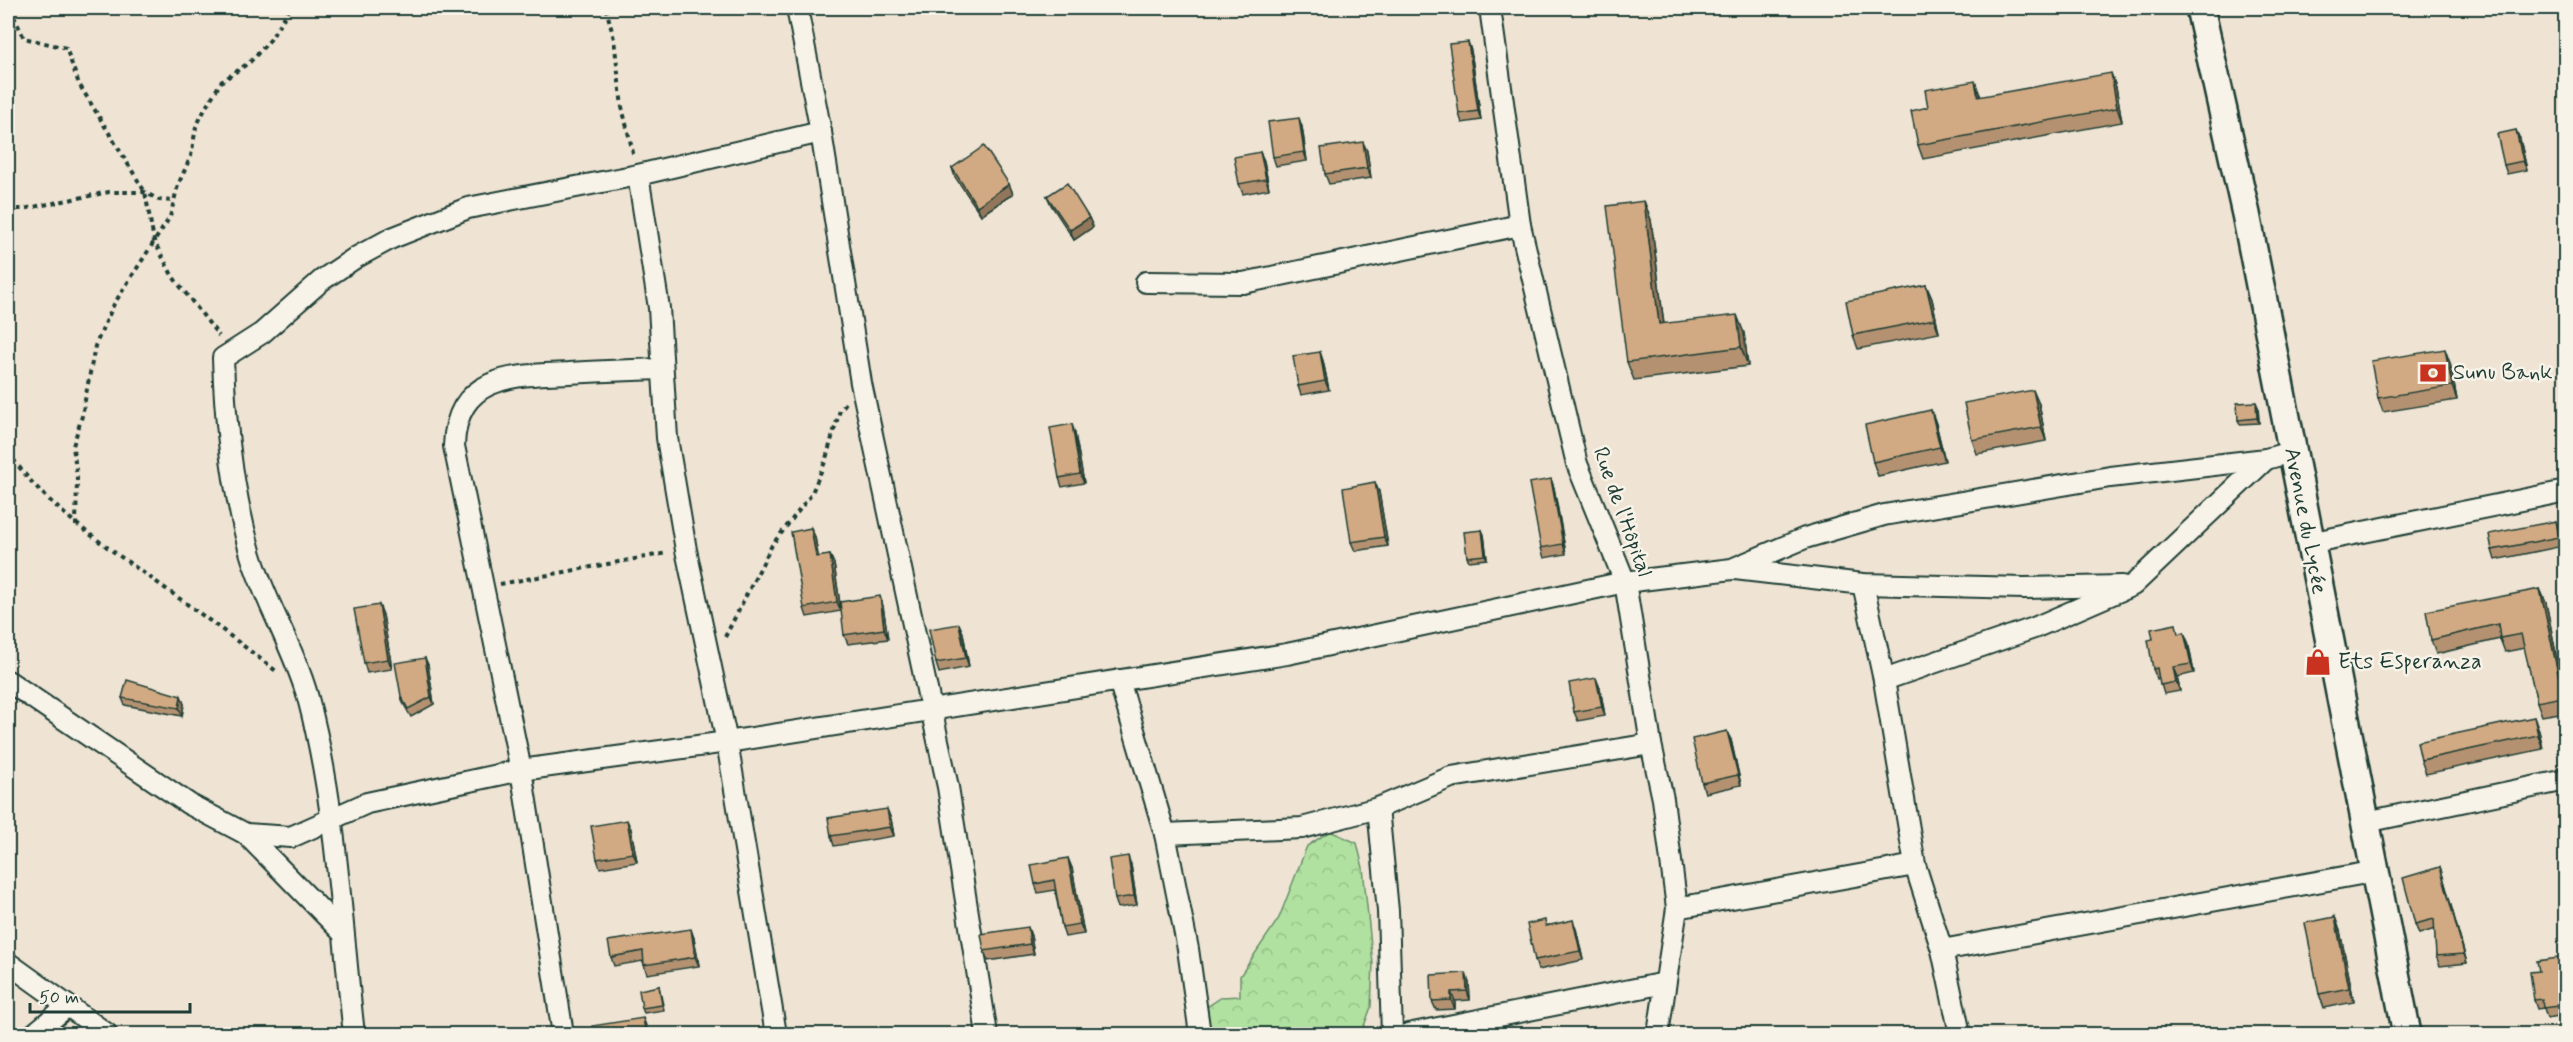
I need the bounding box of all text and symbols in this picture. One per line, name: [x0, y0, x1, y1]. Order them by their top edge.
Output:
bank icon: Sunu Bank: [2418, 358, 2448, 388]
place label: Sunu Bank: [2453, 359, 2553, 387]
street label: Rue de l'Hôpital: [1586, 443, 1658, 581]
street label: Avenue du Lycée: [2277, 445, 2333, 597]
shop icon: Ets Esperanza: [2303, 647, 2333, 677]
place label: Ets Esperanza: [2338, 648, 2482, 676]
scale bar: [30, 976, 190, 1014]
text: 50 m: [39, 986, 79, 1010]

